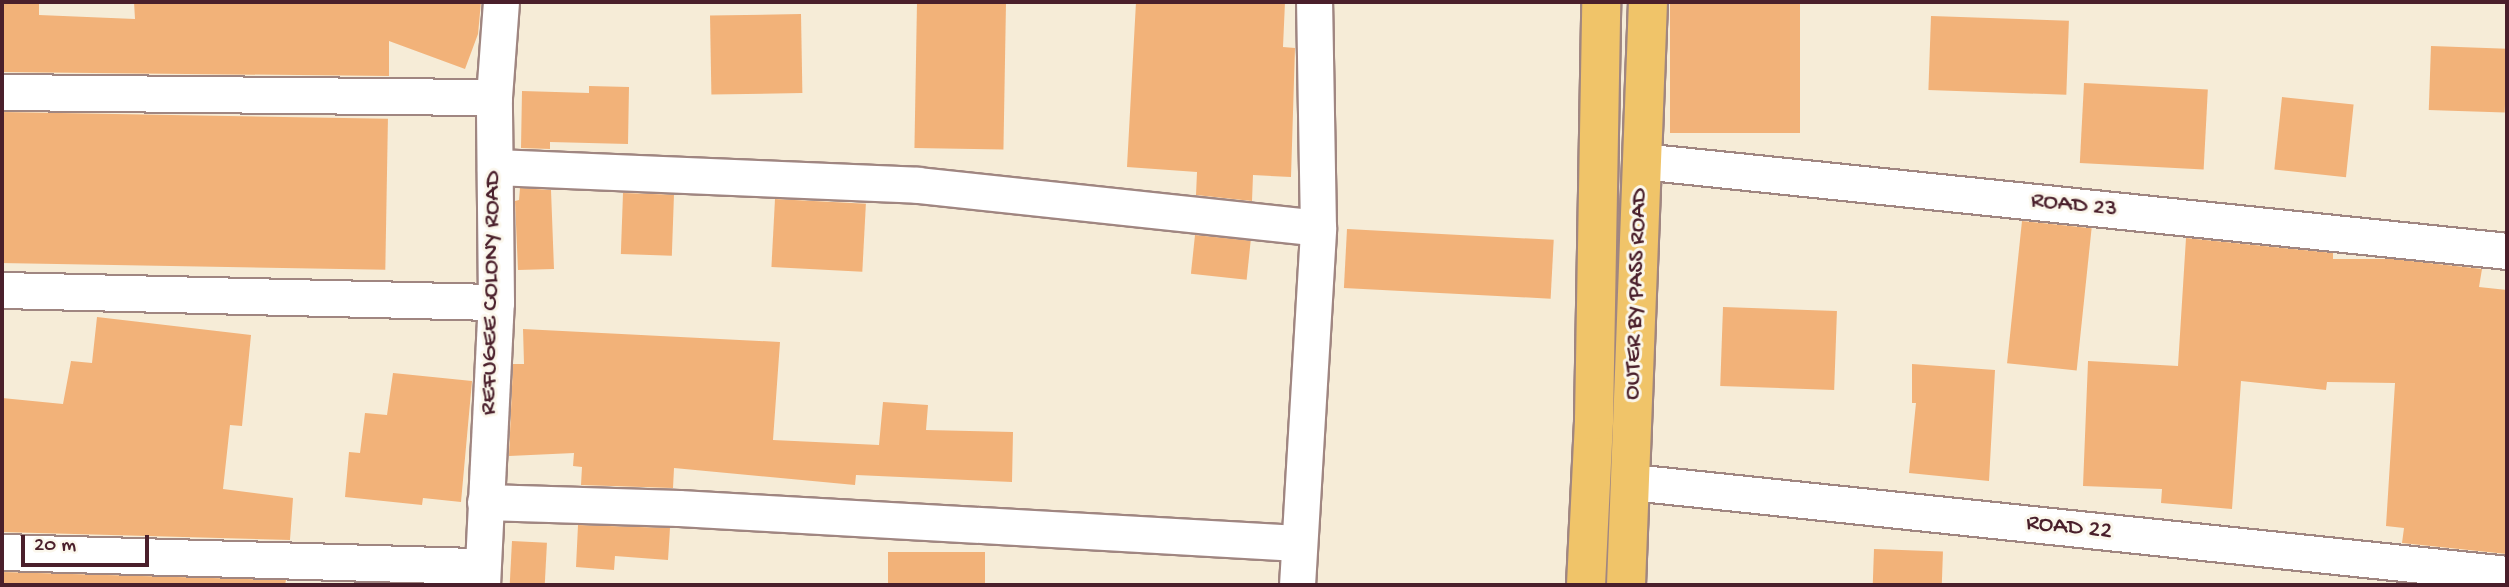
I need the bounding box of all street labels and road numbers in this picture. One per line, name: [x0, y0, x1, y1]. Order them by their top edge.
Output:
street label: REFUGEE COLONY ROAD: [475, 171, 509, 415]
street label: ROAD 23: [2029, 187, 2119, 225]
street label: OUTER BY PASS ROAD: [1619, 188, 1655, 400]
street label: ROAD 22: [2025, 509, 2113, 547]

